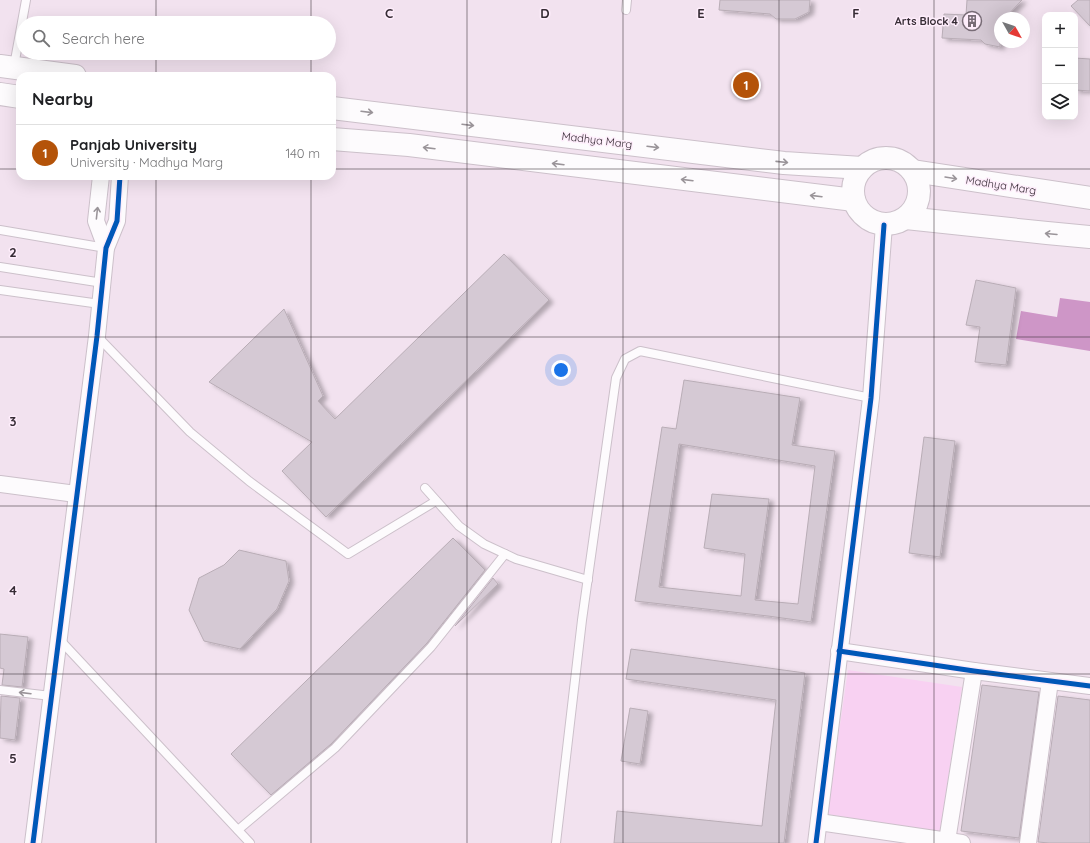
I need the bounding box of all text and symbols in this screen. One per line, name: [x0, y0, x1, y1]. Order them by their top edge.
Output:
text: C: [385, 5, 393, 21]
text: D: [540, 5, 550, 21]
text: E: [697, 5, 705, 21]
text: F: [852, 5, 860, 21]
building icon: Arts Block 4: [961, 10, 983, 32]
north arrow: [994, 12, 1030, 48]
map controls: [1042, 12, 1078, 120]
button: +: [1042, 12, 1078, 48]
place label: Arts Block 4: [895, 14, 959, 28]
search box: [16, 16, 336, 60]
icon: search: [30, 27, 52, 49]
text: Search here: [62, 29, 145, 48]
button: −: [1042, 48, 1078, 84]
pin: 1: [733, 70, 759, 100]
button: layers: [1042, 84, 1078, 120]
text: Nearby: [32, 88, 93, 109]
one-way arrow: [360, 109, 373, 116]
one-way arrow: [461, 121, 474, 128]
street label: Madhya Marg: [561, 129, 633, 151]
text: Panjab University: [70, 135, 197, 154]
one-way arrow: [646, 143, 659, 151]
one-way arrow: [423, 144, 436, 152]
text: 1: [42, 145, 48, 161]
text: 140 m: [285, 145, 320, 161]
text: University · Madhya Marg: [70, 154, 223, 170]
one-way arrow: [775, 159, 788, 166]
one-way arrow: [552, 160, 565, 168]
street label: Madhya Marg: [965, 173, 1037, 197]
one-way arrow: [945, 174, 958, 182]
one-way arrow: [681, 176, 694, 184]
one-way arrow: [810, 192, 823, 200]
one-way arrow: [93, 207, 100, 220]
one-way arrow: [1045, 230, 1058, 237]
text: 2: [9, 244, 17, 260]
your location: [551, 360, 571, 380]
text: 3: [10, 413, 17, 429]
text: 4: [9, 582, 17, 598]
one-way arrow: [19, 689, 32, 697]
text: 5: [9, 750, 17, 766]

